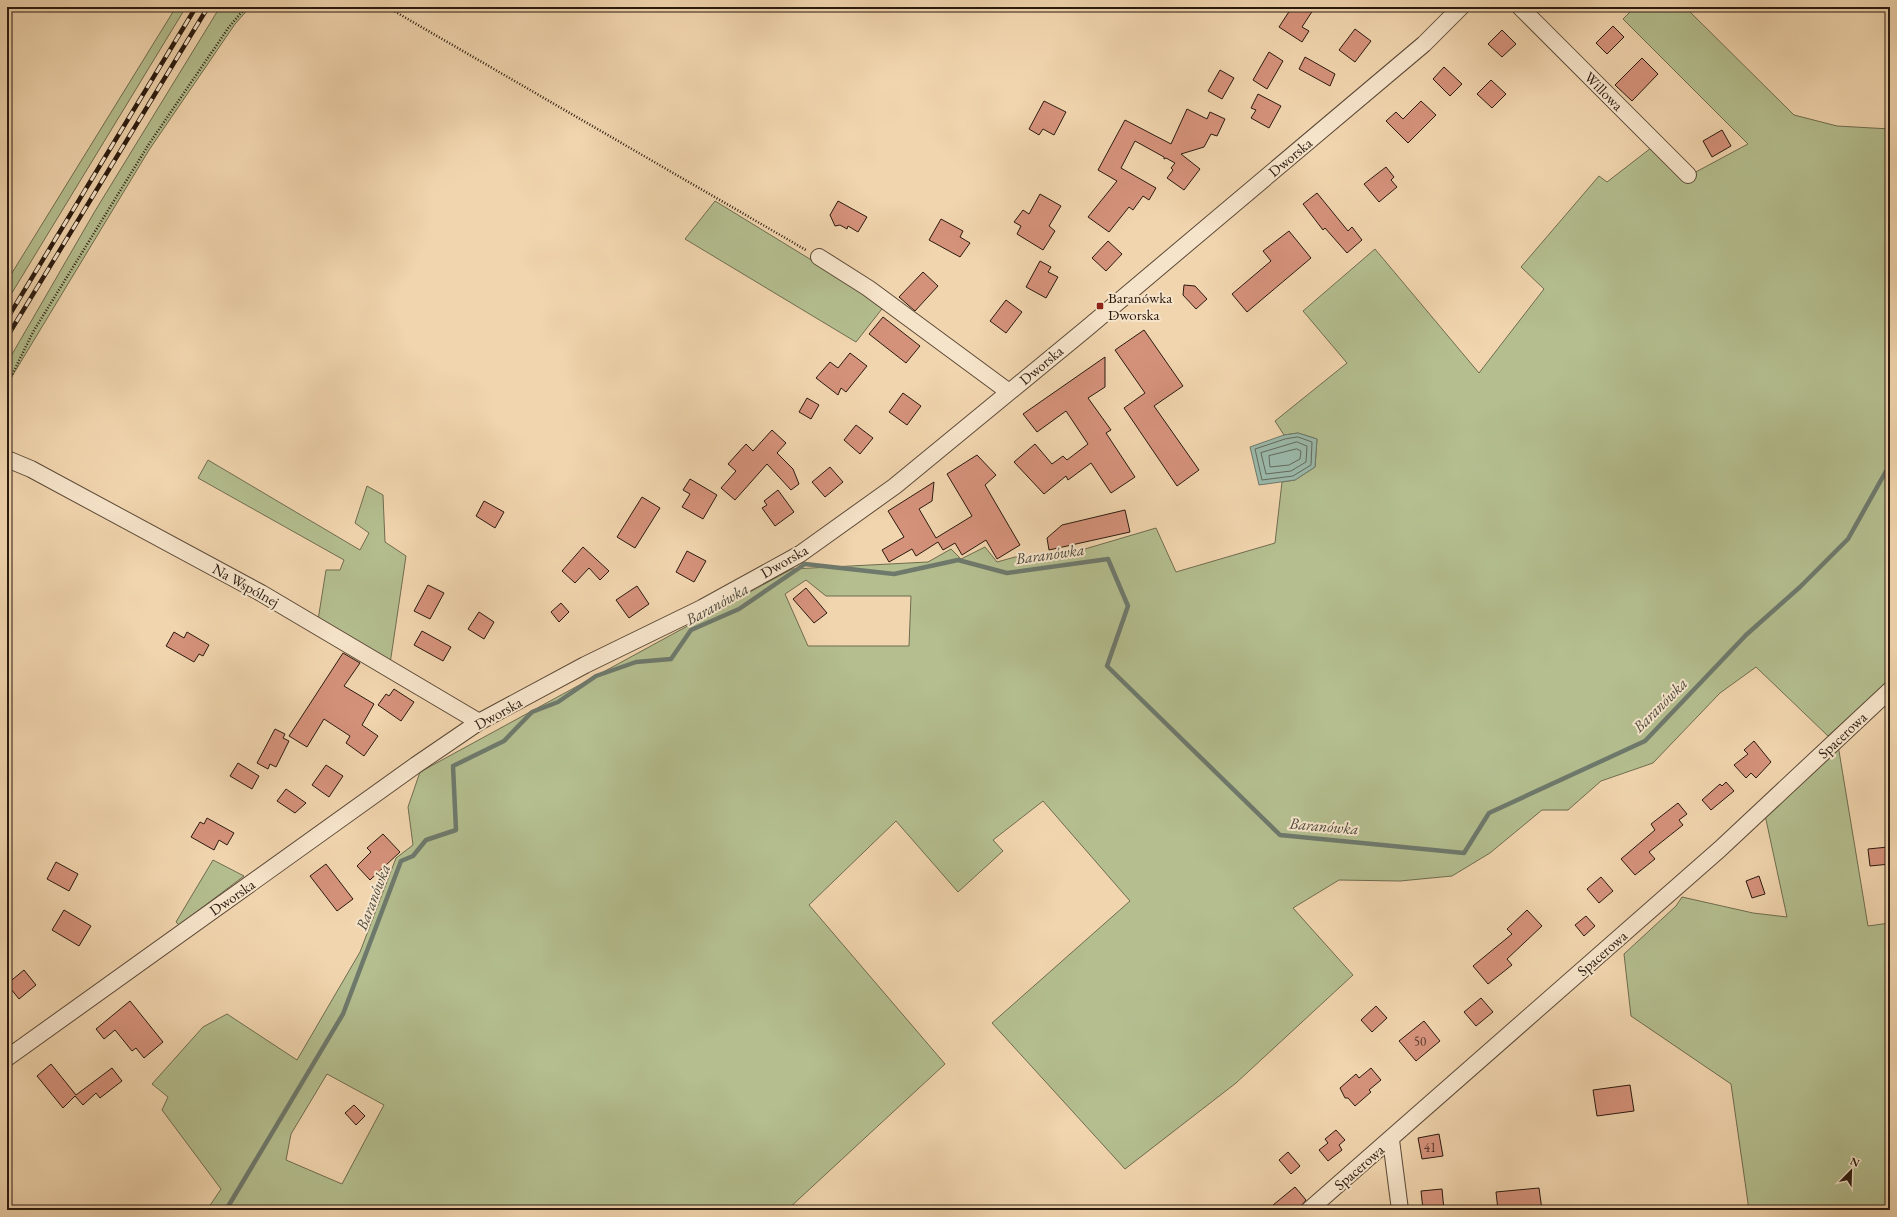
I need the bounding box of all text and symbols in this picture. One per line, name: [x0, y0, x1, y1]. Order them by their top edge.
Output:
street label: Willowa: [1580, 67, 1628, 115]
street label: Dworska: [1264, 133, 1316, 181]
place label: Baranówka Dworska: [1108, 288, 1172, 324]
marker: Baranówka Dworska: [1095, 301, 1105, 311]
street label: Dworska: [1015, 341, 1067, 389]
water label: Baranówka: [1013, 539, 1086, 569]
street label: Dworska: [757, 540, 811, 582]
street label: Na Wspólnej: [209, 559, 283, 611]
water label: Baranówka: [681, 578, 752, 630]
water label: Baranówka: [1627, 673, 1692, 738]
street label: Dworska: [471, 692, 525, 734]
street label: Spacerowa: [1813, 707, 1871, 763]
water label: Baranówka: [1288, 812, 1359, 839]
water label: Baranówka: [350, 861, 395, 934]
street label: Dworska: [205, 874, 259, 920]
street label: Spacerowa: [1573, 926, 1631, 980]
house number: 50: [1414, 1033, 1426, 1050]
house number: 41: [1424, 1139, 1436, 1156]
street label: Spacerowa: [1330, 1140, 1388, 1194]
north arrow: [1831, 1151, 1871, 1191]
text: N: [1848, 1154, 1862, 1170]

